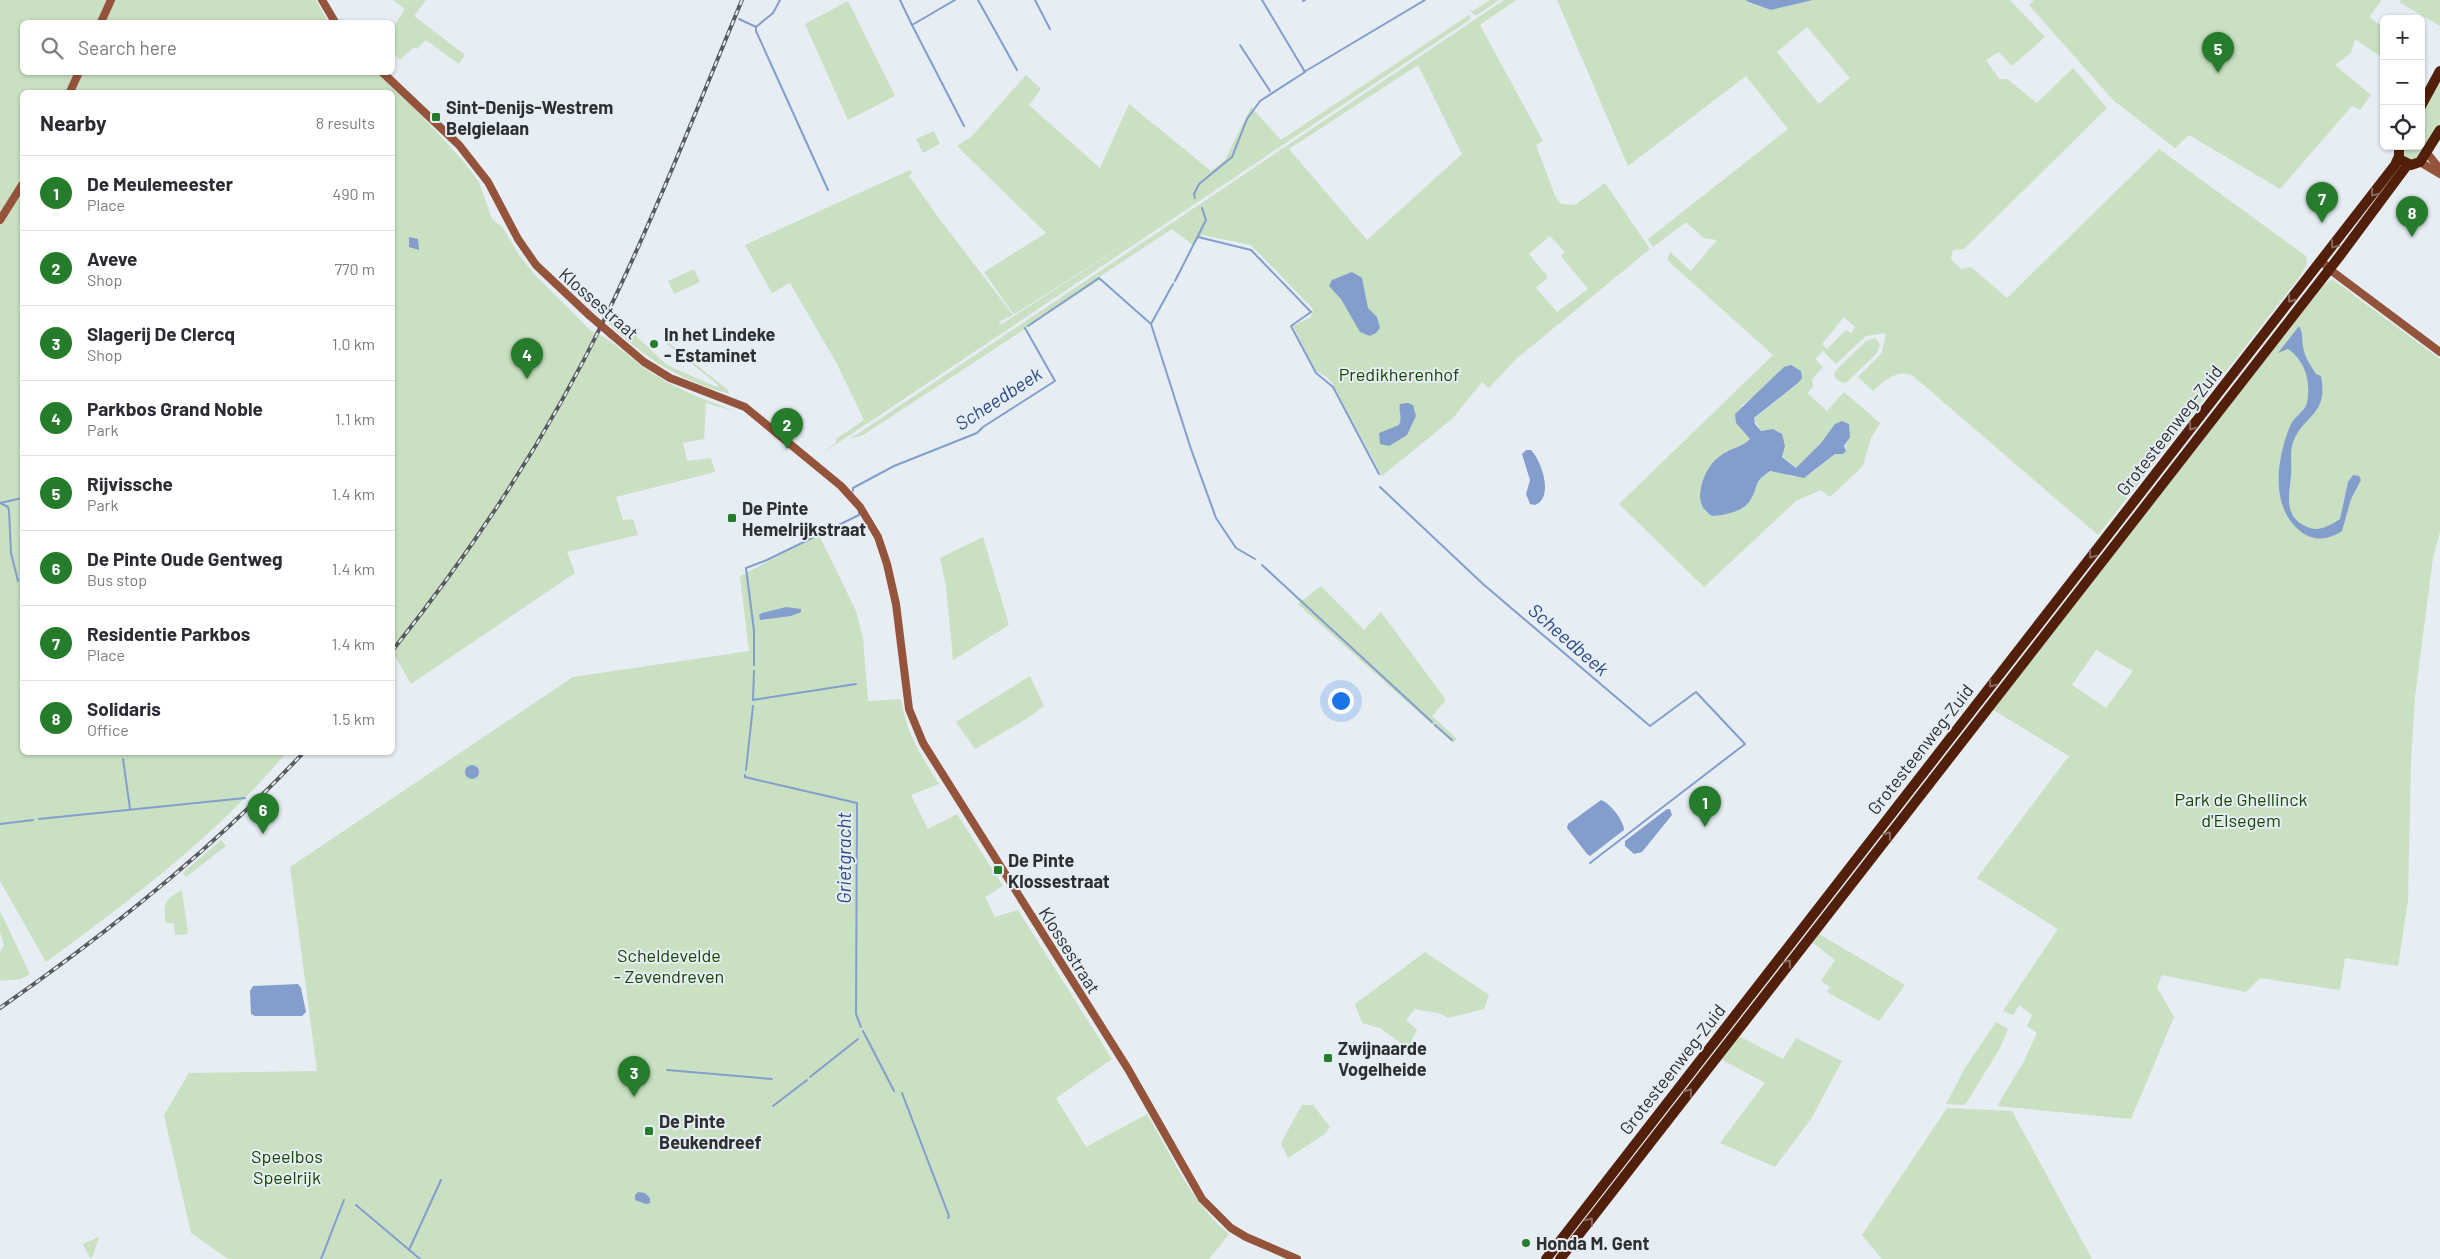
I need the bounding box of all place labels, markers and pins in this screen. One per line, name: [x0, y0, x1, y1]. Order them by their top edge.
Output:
pin: 5: [2202, 32, 2234, 73]
place label: Sint-Denijs-Westrem Belgielaan: [446, 96, 613, 139]
marker: Sint-Denijs-Westrem Belgielaan: [430, 111, 442, 123]
pin: 7: [2306, 182, 2338, 223]
pin: 8: [2396, 196, 2428, 237]
place label: In het Lindeke - Estaminet: [664, 323, 775, 366]
pin: 4: [511, 338, 543, 379]
marker: In het Lindeke - Estaminet: [648, 338, 660, 350]
pin: 2: [771, 408, 803, 449]
place label: De Pinte Hemelrijkstraat: [742, 497, 866, 540]
marker: De Pinte Hemelrijkstraat: [726, 512, 738, 524]
pin: 1: [1689, 786, 1721, 827]
pin: 6: [247, 793, 279, 834]
place label: De Pinte Klossestraat: [1008, 849, 1110, 892]
marker: De Pinte Klossestraat: [992, 864, 1004, 876]
place label: Zwijnaarde Vogelheide: [1338, 1037, 1427, 1080]
marker: Zwijnaarde Vogelheide: [1322, 1052, 1334, 1064]
pin: 3: [618, 1056, 650, 1097]
place label: De Pinte Beukendreef: [659, 1110, 761, 1153]
marker: De Pinte Beukendreef: [643, 1125, 655, 1137]
place label: Honda M. Gent: [1536, 1232, 1649, 1254]
marker: Honda M. Gent: [1520, 1237, 1532, 1249]

